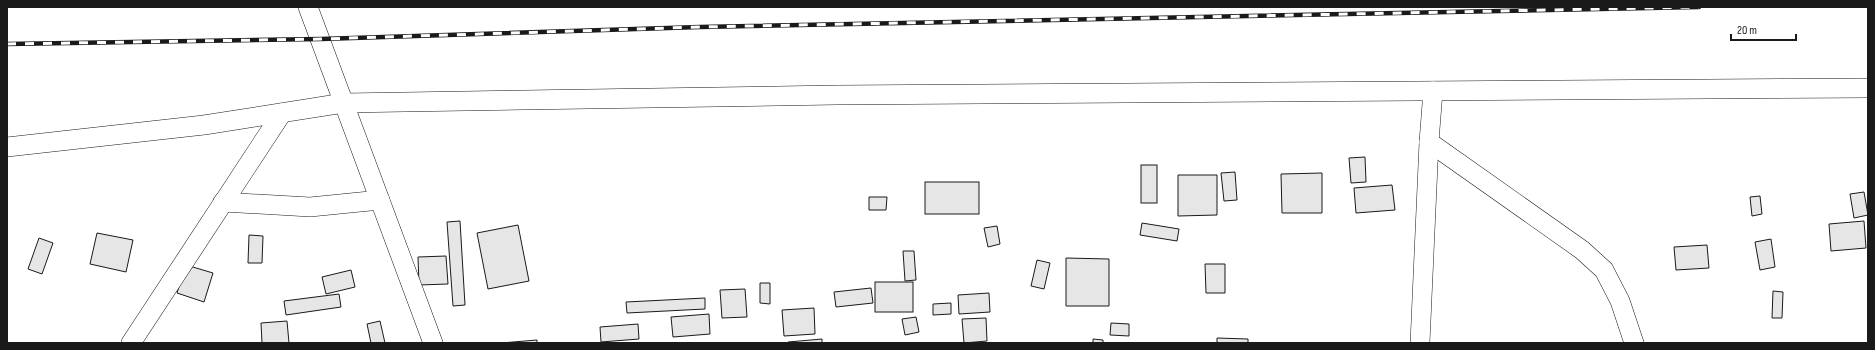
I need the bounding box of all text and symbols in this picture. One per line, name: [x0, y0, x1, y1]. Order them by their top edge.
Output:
scale bar: [1731, 16, 1796, 42]
text: 20 m: [1737, 23, 1757, 38]

